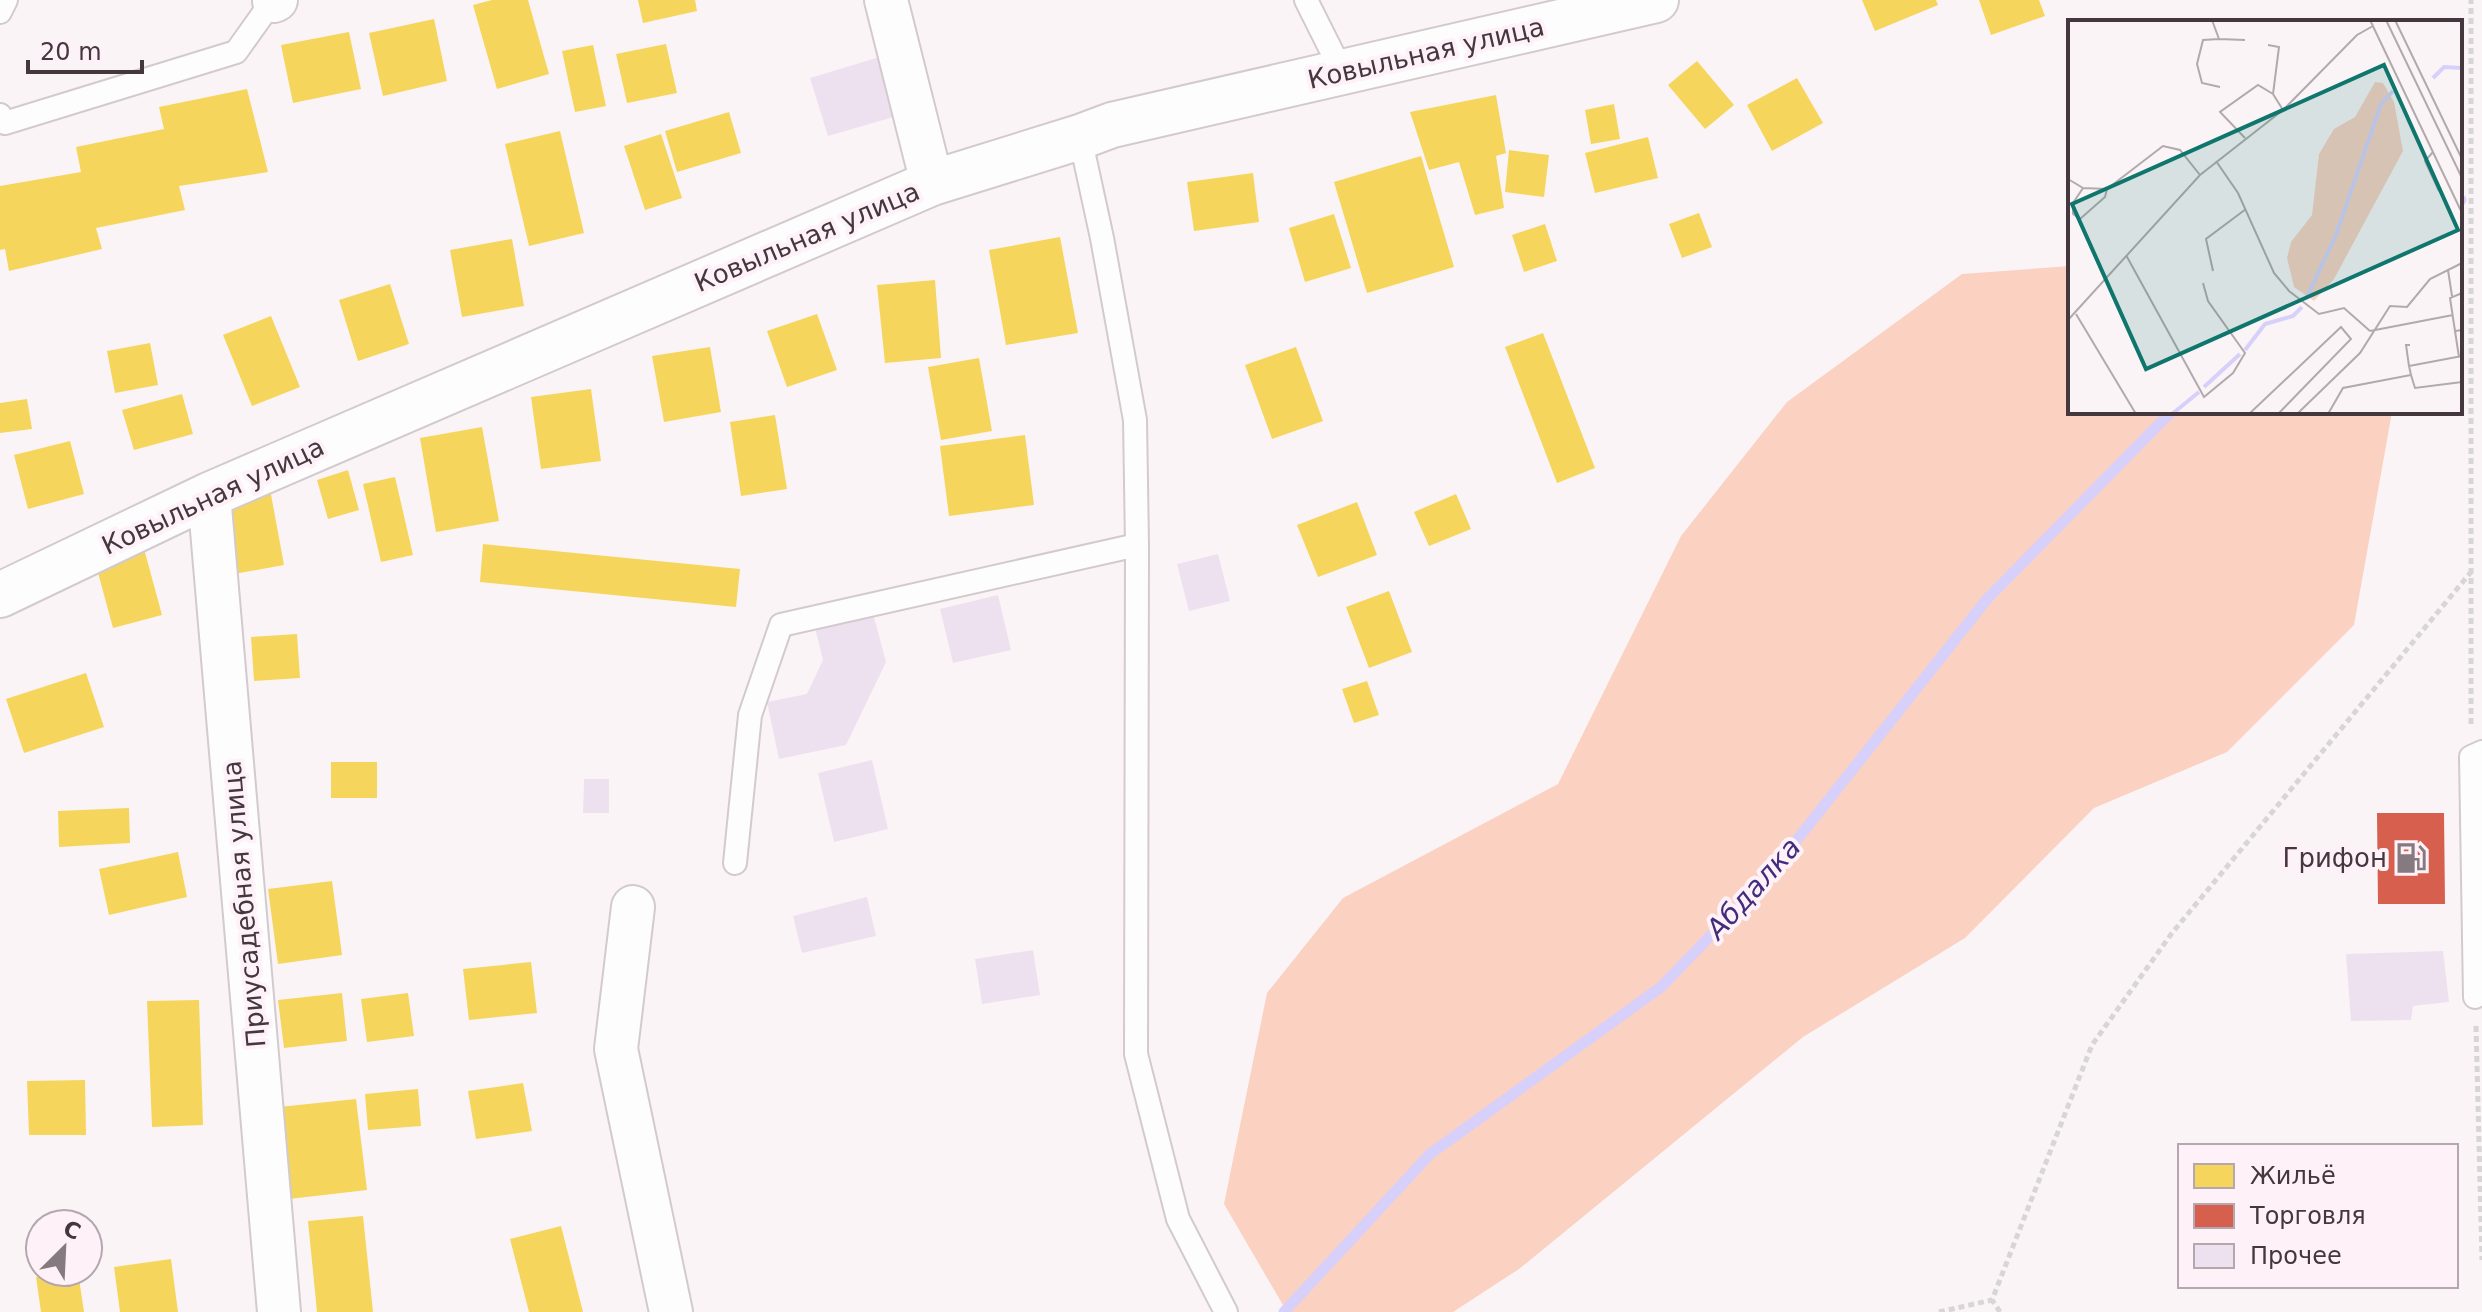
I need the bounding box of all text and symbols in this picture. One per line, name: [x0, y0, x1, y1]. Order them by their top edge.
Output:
street label: Ковыльная улица: [1305, 11, 1547, 95]
inset map: [2068, 20, 2462, 414]
scale bar: [28, 24, 142, 74]
text: 20 m: [40, 38, 102, 66]
street label: Ковыльная улица: [690, 176, 924, 298]
street label: Ковыльная улица: [97, 431, 329, 561]
street label: Приусадебная улица: [217, 759, 271, 1049]
water label: Абдалка: [1698, 831, 1807, 947]
fuel station icon: Грифон: [2394, 841, 2428, 875]
place label: Грифон: [2283, 843, 2387, 873]
legend: [2178, 1144, 2458, 1288]
text: Жильё: [2250, 1162, 2336, 1190]
text: Торговля: [2249, 1202, 2366, 1230]
north arrow: [24, 1208, 104, 1288]
text: С: [59, 1215, 84, 1245]
text: Прочее: [2250, 1242, 2342, 1270]

